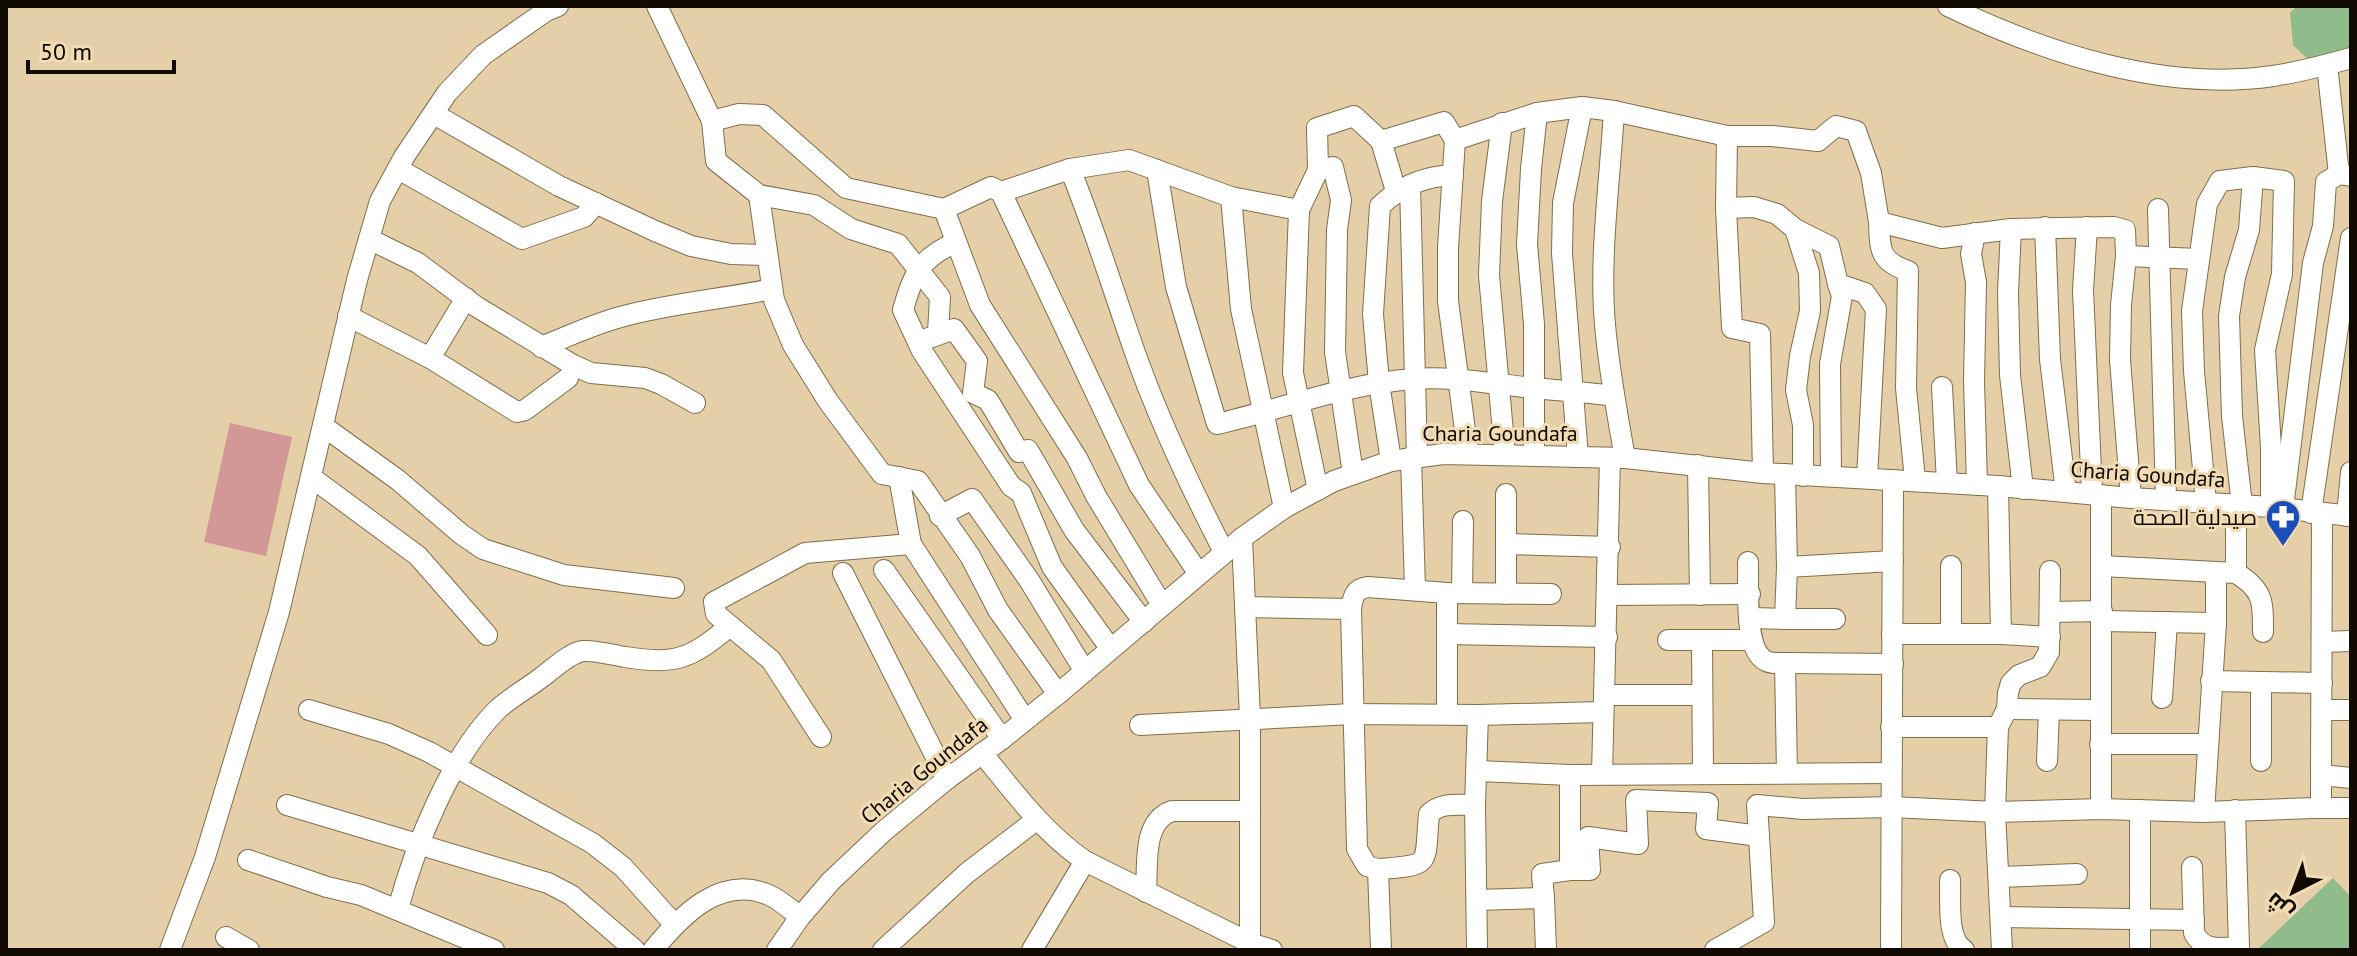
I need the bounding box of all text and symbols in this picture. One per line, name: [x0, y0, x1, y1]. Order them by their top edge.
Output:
scale bar: [28, 24, 174, 74]
text: 50 m: [40, 36, 92, 67]
street label: Charia Goundafa: [1422, 419, 1578, 447]
street label: Charia Goundafa: [2069, 455, 2227, 493]
pharmacy icon: صيدلية الصحة: [2264, 498, 2302, 548]
place label: صيدلية الصحة: [2133, 503, 2257, 531]
street label: Charia Goundafa: [855, 710, 993, 830]
north arrow: [2253, 852, 2333, 932]
text: ش: [2260, 887, 2299, 927]

